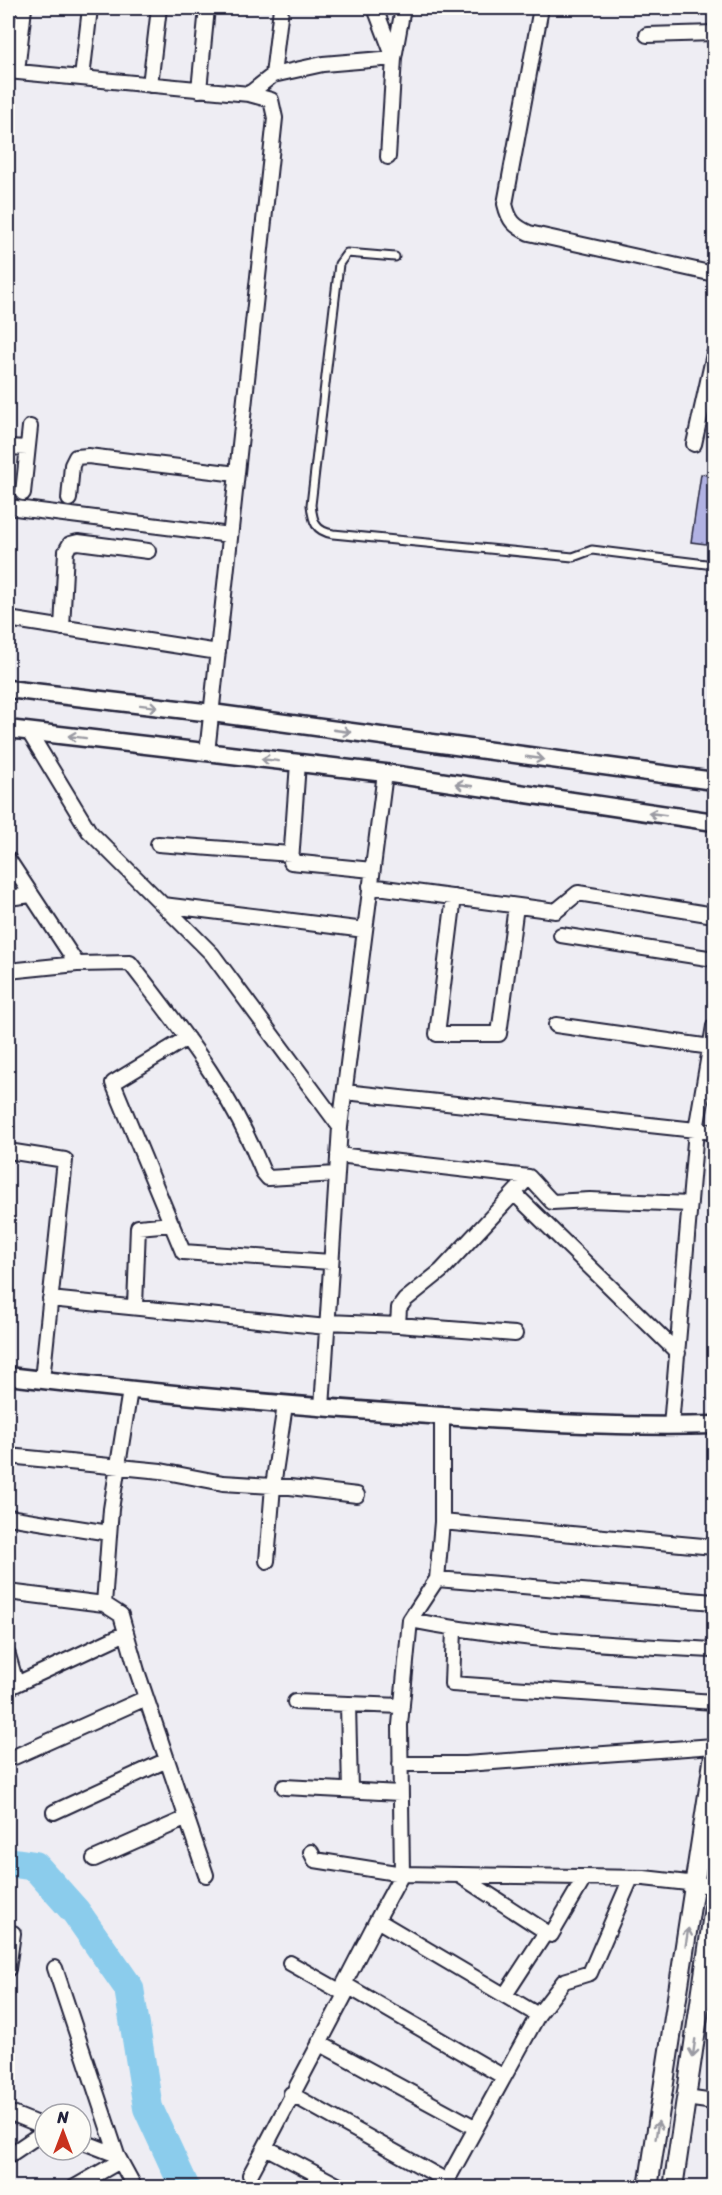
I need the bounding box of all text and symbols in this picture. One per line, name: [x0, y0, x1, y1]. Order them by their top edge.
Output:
one-way arrow: [139, 701, 158, 712]
one-way arrow: [332, 726, 352, 737]
one-way arrow: [67, 732, 87, 743]
one-way arrow: [525, 753, 545, 764]
one-way arrow: [261, 754, 281, 765]
one-way arrow: [454, 780, 474, 791]
one-way arrow: [647, 808, 667, 819]
one-way arrow: [682, 1928, 693, 1947]
one-way arrow: [688, 2038, 699, 2057]
north arrow: [33, 2102, 93, 2162]
text: N: [56, 2103, 69, 2132]
one-way arrow: [652, 2120, 663, 2140]

